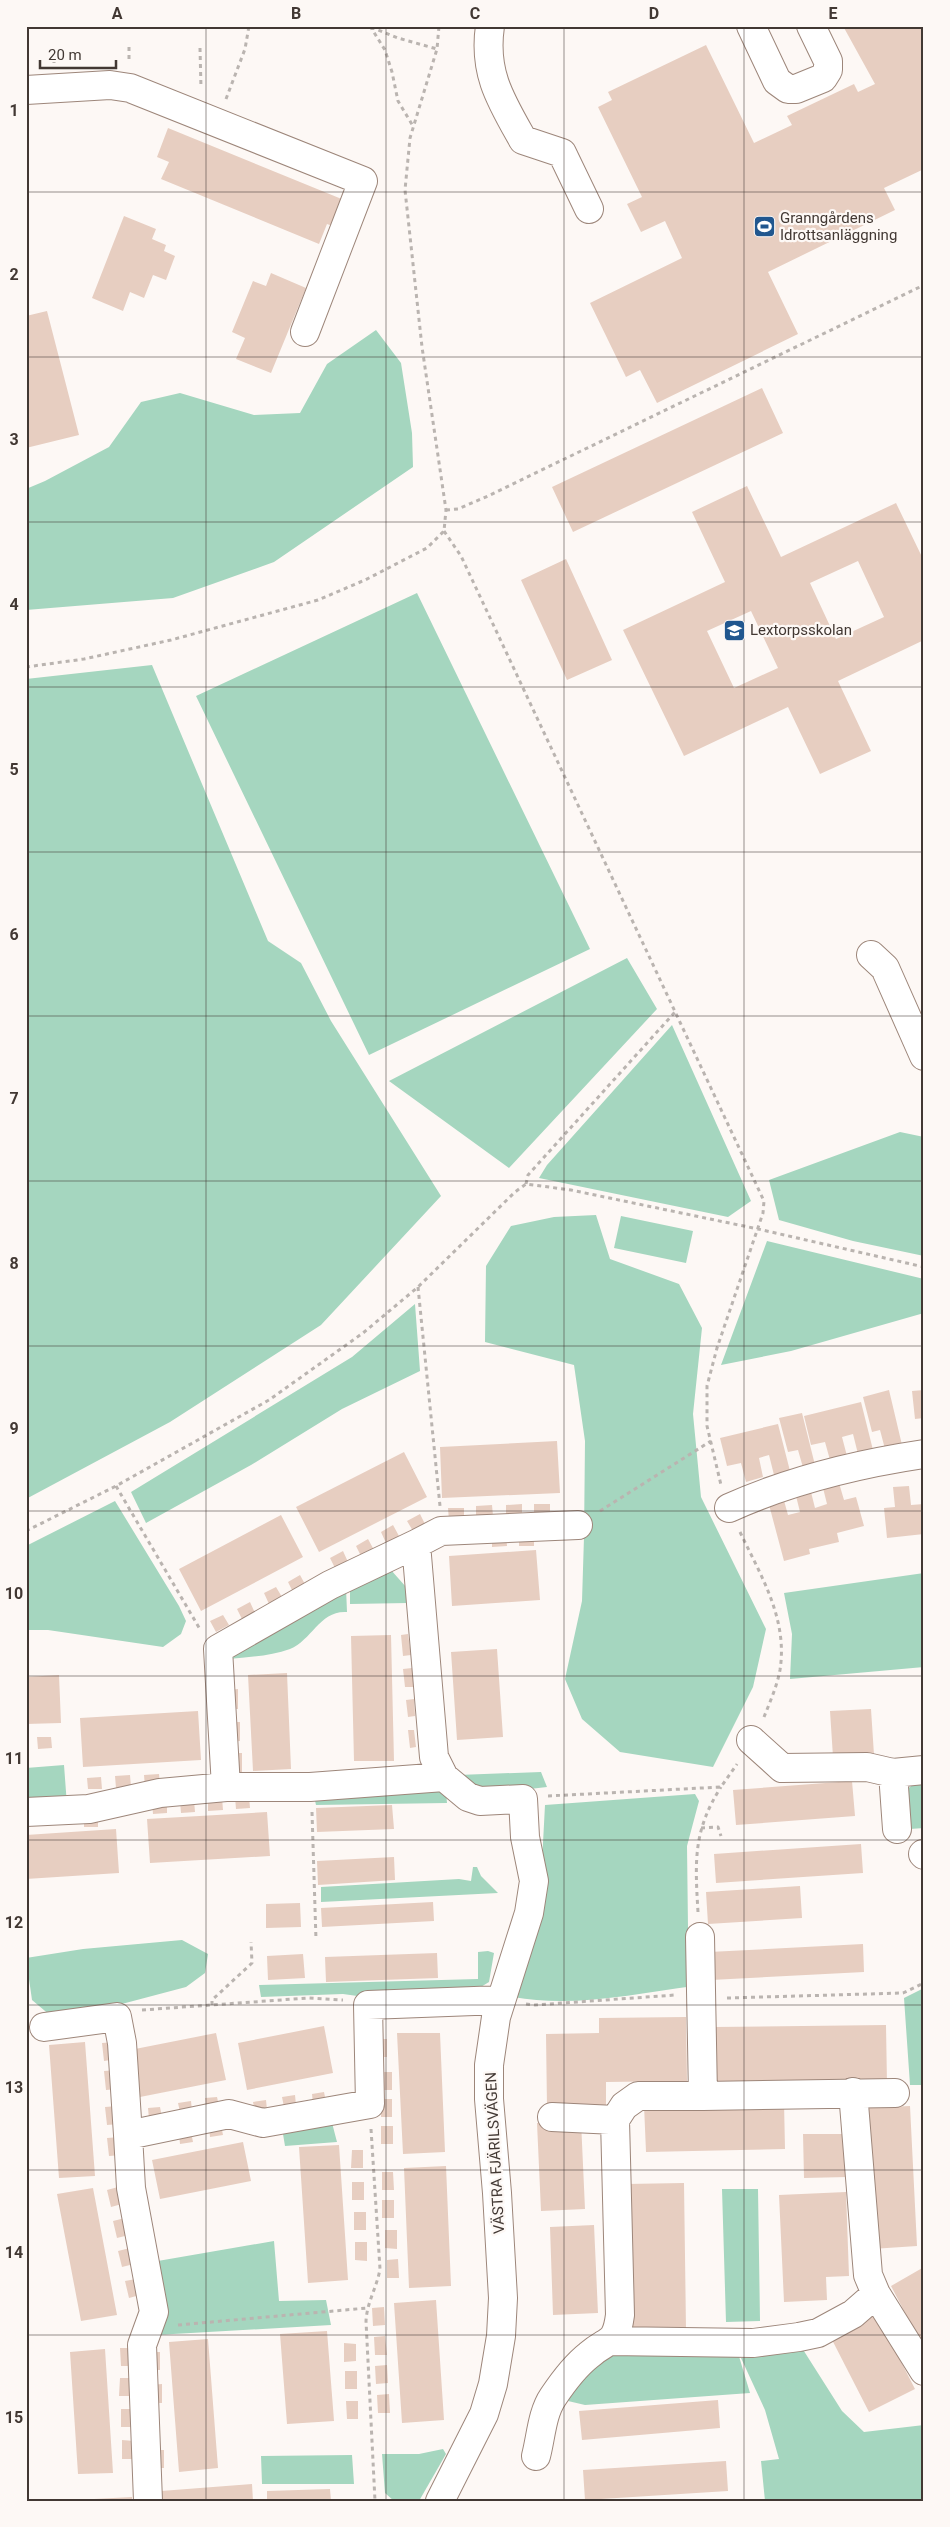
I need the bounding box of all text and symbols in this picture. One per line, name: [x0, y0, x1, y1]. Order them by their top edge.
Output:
text: A: [112, 4, 123, 23]
text: B: [291, 4, 301, 23]
text: C: [470, 4, 480, 23]
text: D: [649, 4, 659, 23]
text: E: [829, 4, 838, 23]
scale bar: [40, 38, 116, 70]
text: 20 m: [48, 46, 82, 64]
text: 1: [9, 101, 19, 120]
place label: Granngårdens Idrottsanläggning: [780, 209, 897, 244]
sports icon: Granngårdens Idrottsanläggning: [752, 215, 776, 239]
text: 2: [9, 265, 19, 284]
text: 3: [9, 430, 19, 449]
text: 4: [9, 595, 19, 614]
school or university icon: Lextorpsskolan: [722, 618, 746, 642]
place label: Lextorpsskolan: [750, 621, 852, 639]
text: 5: [9, 760, 19, 779]
text: 6: [9, 925, 19, 944]
text: 7: [9, 1089, 19, 1108]
text: 8: [9, 1254, 19, 1273]
text: 9: [9, 1419, 19, 1438]
text: 10: [5, 1584, 23, 1603]
text: 11: [5, 1749, 23, 1768]
text: 12: [5, 1913, 23, 1932]
street label: VÄSTRA FJÄRILSVÄGEN: [482, 2072, 508, 2234]
text: 13: [5, 2078, 23, 2097]
text: 14: [5, 2243, 23, 2262]
text: 15: [5, 2408, 23, 2427]

